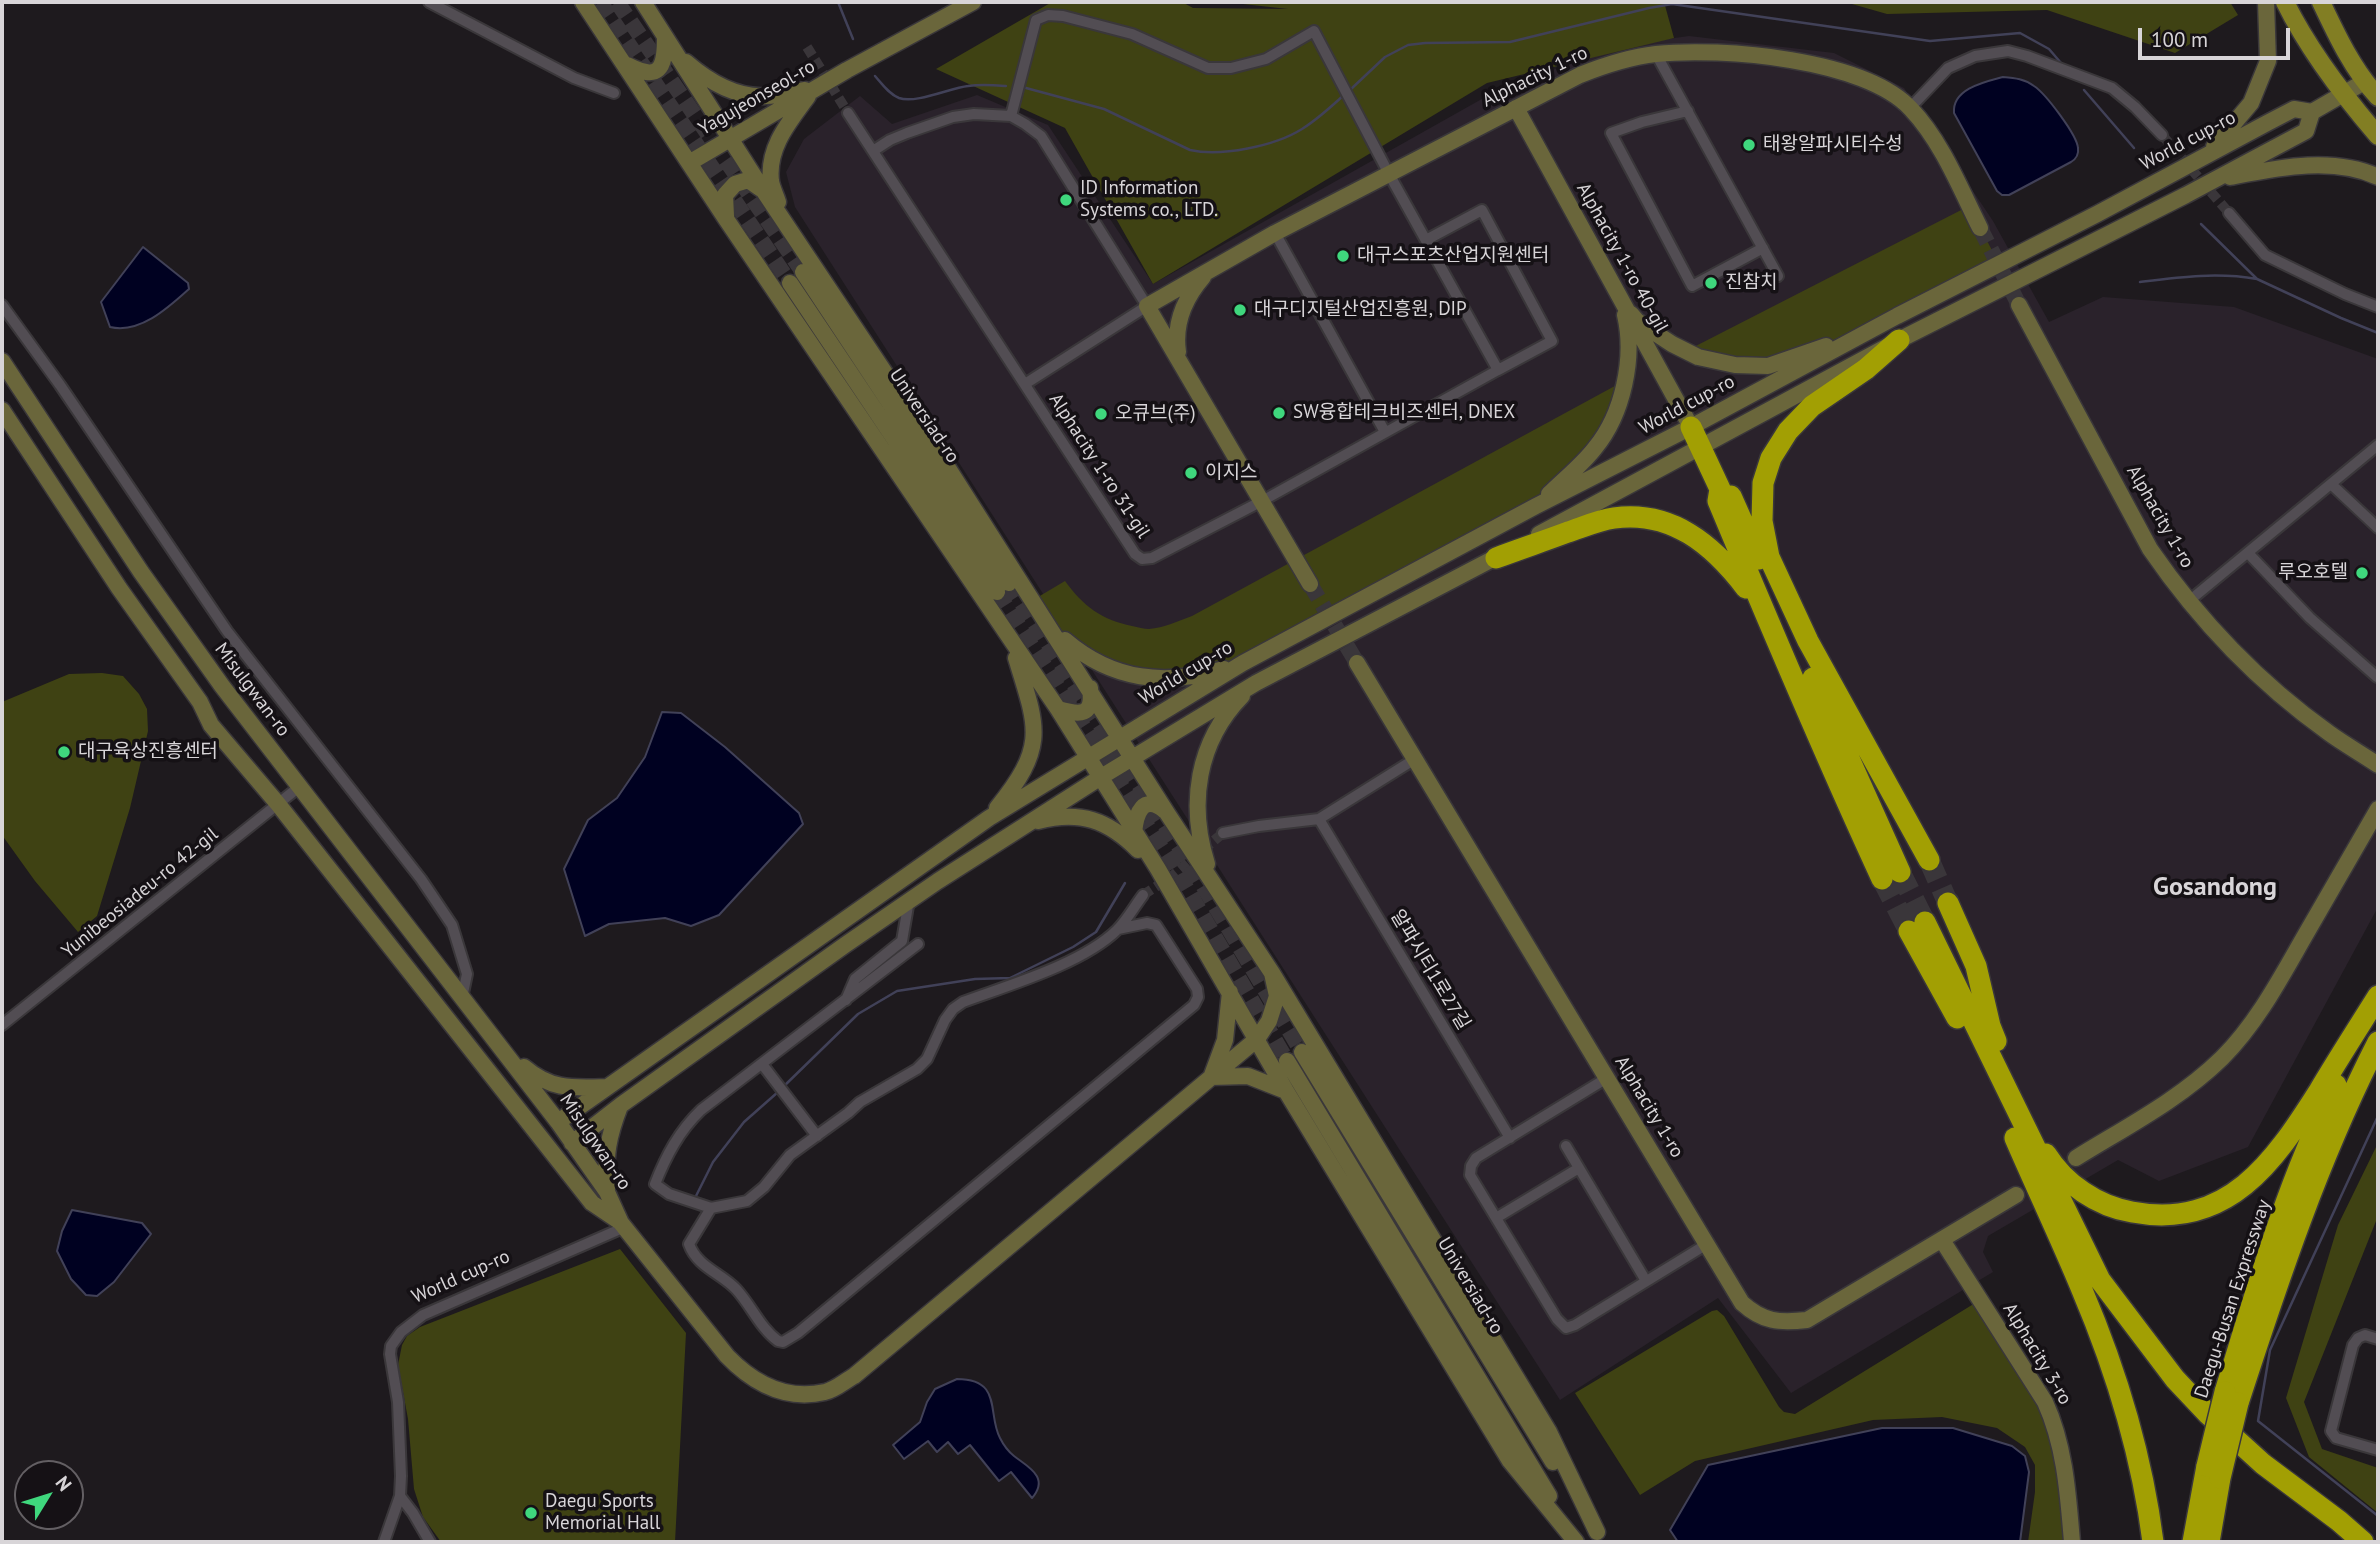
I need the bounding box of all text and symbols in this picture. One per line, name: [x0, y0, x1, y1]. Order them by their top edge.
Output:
scale bar: [2142, 14, 2294, 58]
text: 100 m: [2151, 26, 2208, 53]
street label: Alphacity 1-ro: [1478, 42, 1592, 112]
street label: Yagujeonseol-ro: [695, 55, 819, 141]
street label: World cup-ro: [2136, 106, 2240, 176]
place label: 태왕알파시티수성: [1763, 134, 1903, 156]
marker: 태왕알파시티수성: [1741, 137, 1757, 153]
place label: ID Information Systems co., LTD.: [1080, 178, 1218, 222]
street label: Alphacity 1-ro 40-gil: [1571, 179, 1673, 337]
marker: ID Information Systems co., LTD.: [1058, 192, 1074, 208]
place label: 대구스포츠산업지원센터: [1357, 245, 1549, 267]
marker: 대구스포츠산업지원센터: [1335, 248, 1351, 264]
place label: 진참치: [1725, 272, 1777, 294]
marker: 진참치: [1703, 275, 1719, 291]
place label: 대구디지털산업진흥원, DIP: [1254, 299, 1467, 321]
marker: 대구디지털산업진흥원, DIP: [1232, 302, 1248, 318]
street label: Universiad-ro: [884, 364, 964, 468]
street label: World cup-ro: [1635, 370, 1739, 440]
street label: Alphacity 1-ro 31-gil: [1044, 389, 1154, 543]
place label: SW융합테크비즈센터, DNEX: [1293, 402, 1515, 424]
place label: 오큐브(주): [1115, 403, 1196, 425]
marker: SW융합테크비즈센터, DNEX: [1271, 405, 1287, 421]
marker: 오큐브(주): [1093, 406, 1109, 422]
place label: 이지스: [1205, 462, 1257, 484]
street label: Alphacity 1-ro: [2121, 462, 2199, 572]
marker: 이지스: [1183, 465, 1199, 481]
place label: 루오호텔: [2278, 562, 2348, 584]
marker: 루오호텔: [2354, 565, 2370, 581]
street label: World cup-ro: [1135, 636, 1237, 710]
street label: Misulgwan-ro: [209, 639, 295, 741]
place label: 대구육상진흥센터: [78, 741, 218, 763]
marker: 대구육상진흥센터: [56, 744, 72, 760]
street label: Yunibeosiadeu-ro 42-gil: [57, 823, 223, 963]
district label: Gosandong: [2153, 872, 2277, 904]
street label: 알파시티1로27길: [1385, 906, 1475, 1034]
street label: Alphacity 1-ro: [1610, 1052, 1688, 1162]
street label: Misulgwan-ro: [554, 1089, 636, 1195]
street label: Daegu-Busan Expressway: [2190, 1197, 2276, 1401]
street label: Universiad-ro: [1432, 1233, 1508, 1339]
street label: World cup-ro: [408, 1245, 514, 1309]
street label: Alphacity 3-ro: [1998, 1299, 2076, 1409]
north arrow: [14, 1460, 84, 1530]
text: N: [51, 1471, 77, 1496]
place label: Daegu Sports Memorial Hall: [545, 1491, 660, 1535]
marker: Daegu Sports Memorial Hall: [523, 1505, 539, 1521]

